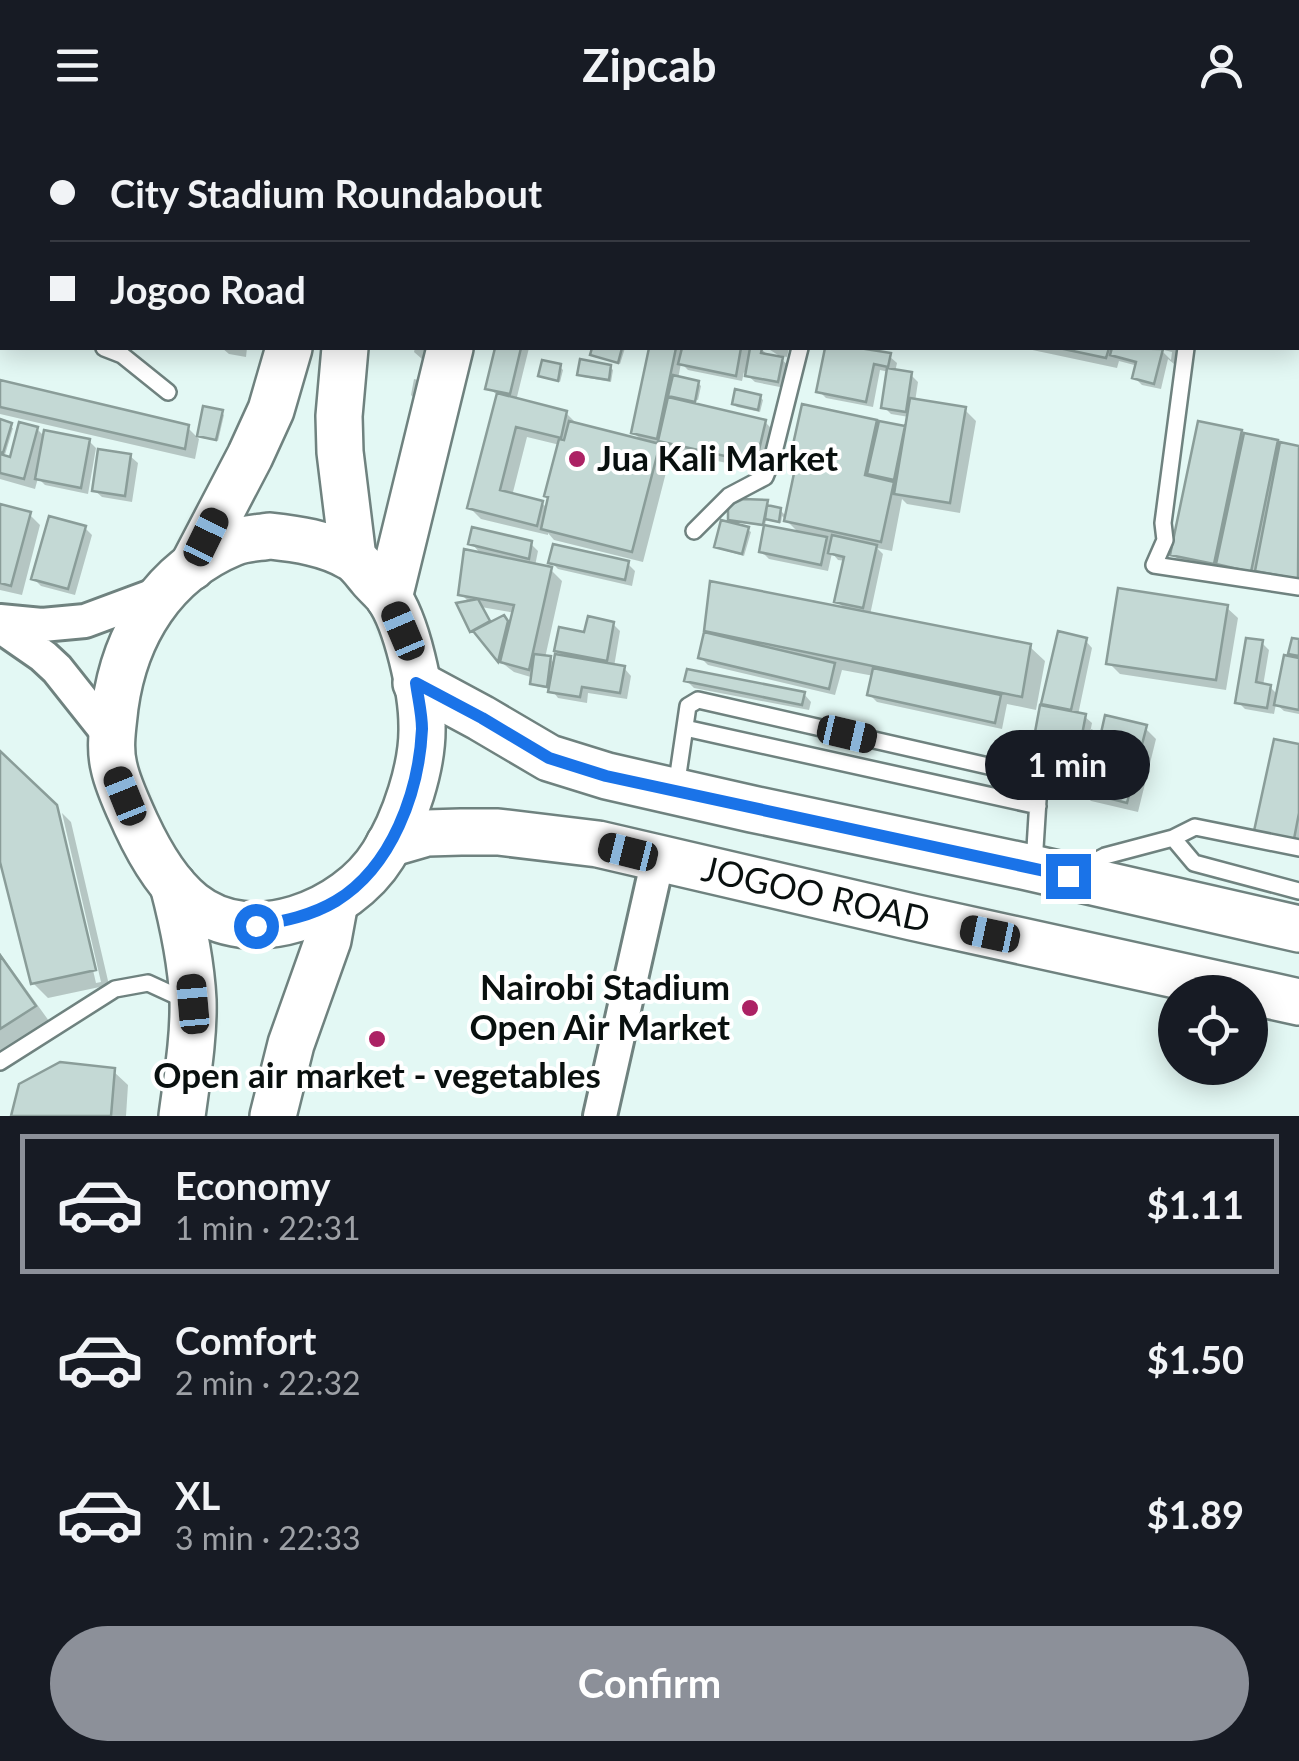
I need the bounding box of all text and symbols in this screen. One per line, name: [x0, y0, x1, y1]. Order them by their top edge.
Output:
icon: menu: [50, 38, 105, 93]
text: Zipcab: [582, 38, 717, 92]
icon: person: [1194, 38, 1249, 93]
text: City Stadium Roundabout: [110, 170, 542, 216]
text: Jogoo Road: [110, 266, 306, 312]
place label: Jua Kali Market: [597, 436, 838, 478]
marker: Jua Kali Market: [566, 448, 588, 470]
car: [179, 503, 233, 571]
car: [377, 598, 429, 664]
car: [814, 713, 880, 755]
callout: 1 min: [986, 731, 1150, 801]
text: 1 min: [1028, 745, 1107, 784]
car: [100, 763, 150, 829]
car: [595, 830, 661, 874]
street label: JOGOO ROAD: [698, 846, 934, 939]
route end: [1046, 854, 1091, 899]
route start: [234, 904, 279, 949]
car: [958, 913, 1022, 955]
place label: Nairobi Stadium Open Air Market: [470, 965, 730, 1047]
car: [175, 973, 211, 1035]
map controls: [1158, 975, 1268, 1085]
button: locate: [1158, 975, 1268, 1085]
marker: Nairobi Stadium Open Air Market: [739, 997, 761, 1019]
marker: Open air market - vegetables: [366, 1028, 388, 1050]
place label: Open air market - vegetables: [153, 1053, 601, 1095]
icon: car: [55, 1159, 145, 1249]
text: Economy: [175, 1162, 330, 1208]
text: $1.11: [1147, 1181, 1244, 1227]
text: 1 min · 22:31: [175, 1208, 361, 1247]
icon: car: [55, 1314, 145, 1404]
text: Comfort: [175, 1317, 316, 1363]
text: $1.50: [1147, 1336, 1244, 1382]
text: 2 min · 22:32: [175, 1363, 361, 1402]
icon: car: [55, 1469, 145, 1559]
text: XL: [175, 1472, 220, 1518]
text: $1.89: [1147, 1491, 1244, 1537]
text: 3 min · 22:33: [175, 1518, 361, 1557]
button: Confirm: [50, 1626, 1249, 1741]

